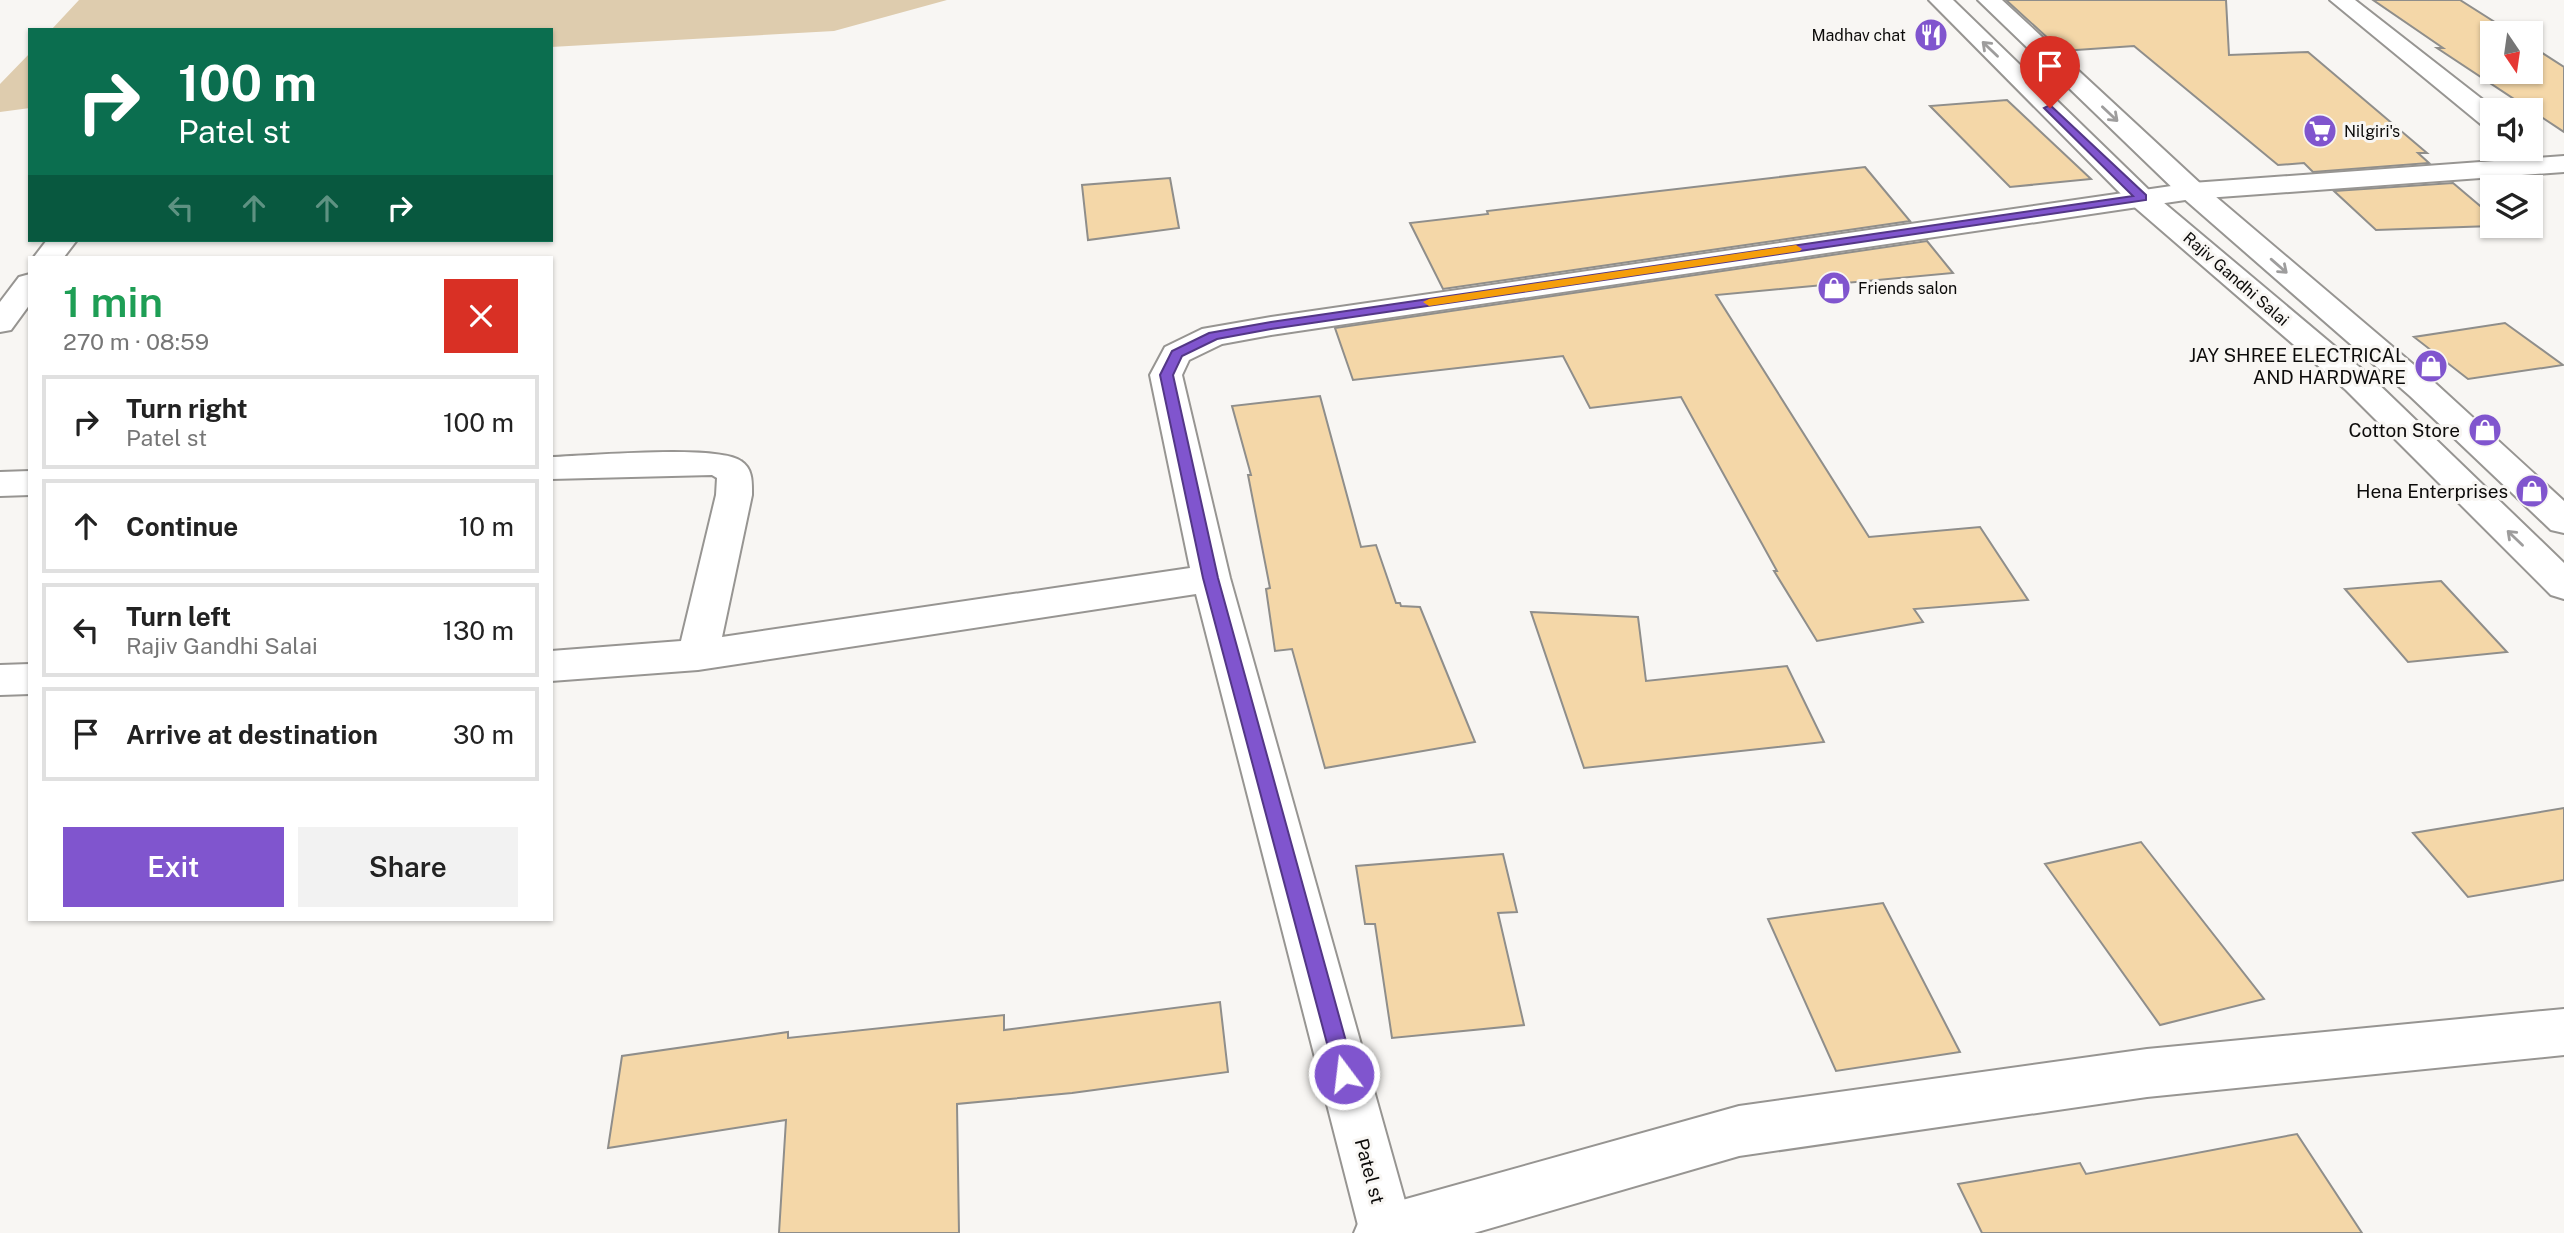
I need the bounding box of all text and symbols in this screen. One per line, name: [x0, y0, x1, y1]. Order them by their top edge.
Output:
restaurant icon: Madhav chat: [1912, 16, 1950, 54]
north arrow: [2480, 21, 2543, 84]
map controls: [2480, 21, 2543, 238]
place label: Madhav chat: [1811, 26, 1906, 45]
pin: [2020, 36, 2080, 108]
one-way arrow: [1982, 41, 1999, 58]
icon: arrive: [2031, 47, 2069, 85]
text: 100 m: [178, 54, 317, 112]
icon: right: [63, 56, 154, 147]
button: sound: [2480, 98, 2543, 161]
one-way arrow: [2101, 106, 2119, 122]
supermarket icon: Nilgiri's: [2301, 112, 2339, 150]
text: Patel st: [178, 113, 291, 150]
place label: Nilgiri's: [2344, 122, 2400, 141]
button: layers: [2480, 175, 2543, 238]
icon: left: [162, 189, 200, 227]
icon: ahead: [235, 189, 273, 227]
icon: ahead: [308, 189, 346, 227]
icon: right: [381, 189, 419, 227]
street label: Rajiv Gandhi Salai: [2179, 228, 2293, 330]
one-way arrow: [2270, 258, 2288, 274]
shop icon: Friends salon: [1815, 269, 1853, 307]
text: 1 min: [63, 277, 163, 326]
button: close: [444, 279, 518, 353]
place label: Friends salon: [1858, 279, 1957, 298]
text: 270 m · 08:59: [63, 328, 209, 355]
place label: JAY SHREE ELECTRICAL AND HARDWARE: [2189, 344, 2406, 388]
shop icon: JAY SHREE ELECTRICAL AND HARDWARE: [2412, 347, 2450, 385]
text: Turn right: [126, 393, 248, 424]
icon: right: [67, 403, 105, 441]
text: 100 m: [443, 407, 514, 438]
shop icon: Cotton Store: [2466, 411, 2504, 449]
place label: Cotton Store: [2348, 419, 2460, 441]
text: Patel st: [126, 424, 207, 451]
shop icon: Hena Enterprises: [2513, 472, 2551, 510]
place label: Hena Enterprises: [2356, 480, 2508, 502]
icon: ahead: [67, 507, 105, 545]
text: Continue: [126, 511, 238, 542]
text: 10 m: [459, 511, 514, 542]
one-way arrow: [2507, 529, 2524, 546]
text: Turn left: [126, 601, 231, 632]
icon: left: [67, 611, 105, 649]
text: 130 m: [442, 615, 514, 646]
text: Rajiv Gandhi Salai: [126, 632, 318, 659]
icon: arrive: [67, 715, 105, 753]
text: Arrive at destination: [126, 719, 378, 750]
text: 30 m: [453, 719, 514, 750]
button: Exit: [63, 827, 284, 907]
button: Share: [298, 827, 518, 907]
position arrow: [1307, 1037, 1381, 1111]
street label: Patel st: [1351, 1136, 1389, 1206]

